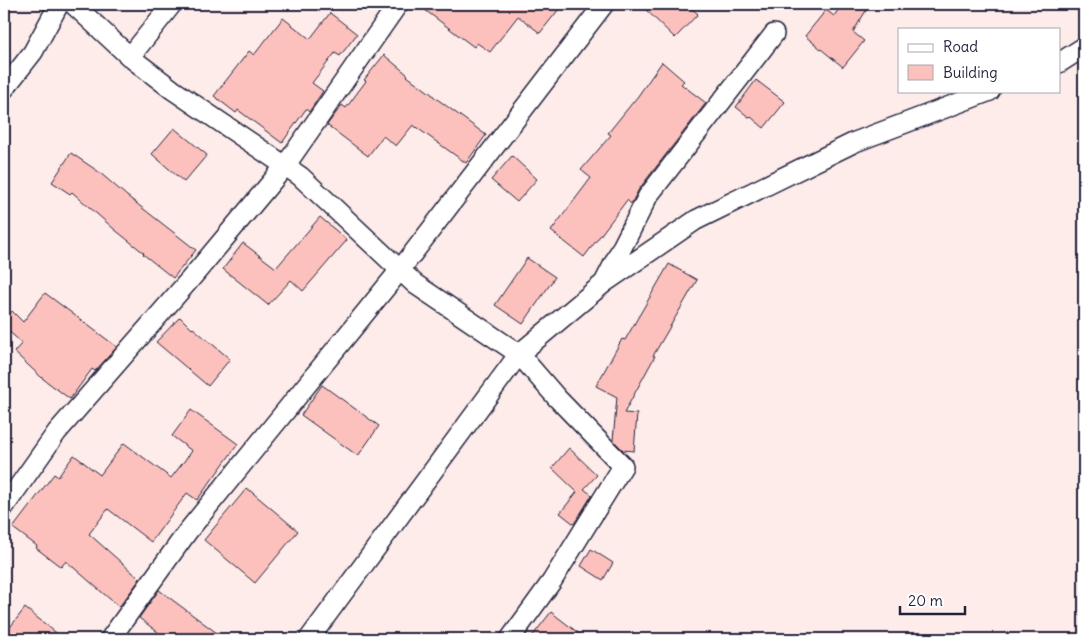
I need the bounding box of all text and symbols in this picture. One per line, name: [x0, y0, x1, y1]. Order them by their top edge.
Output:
legend: [898, 28, 1060, 92]
text: Road: [943, 37, 978, 56]
text: Building: [943, 63, 998, 82]
scale bar: [900, 583, 966, 615]
text: 20 m: [908, 591, 943, 610]

